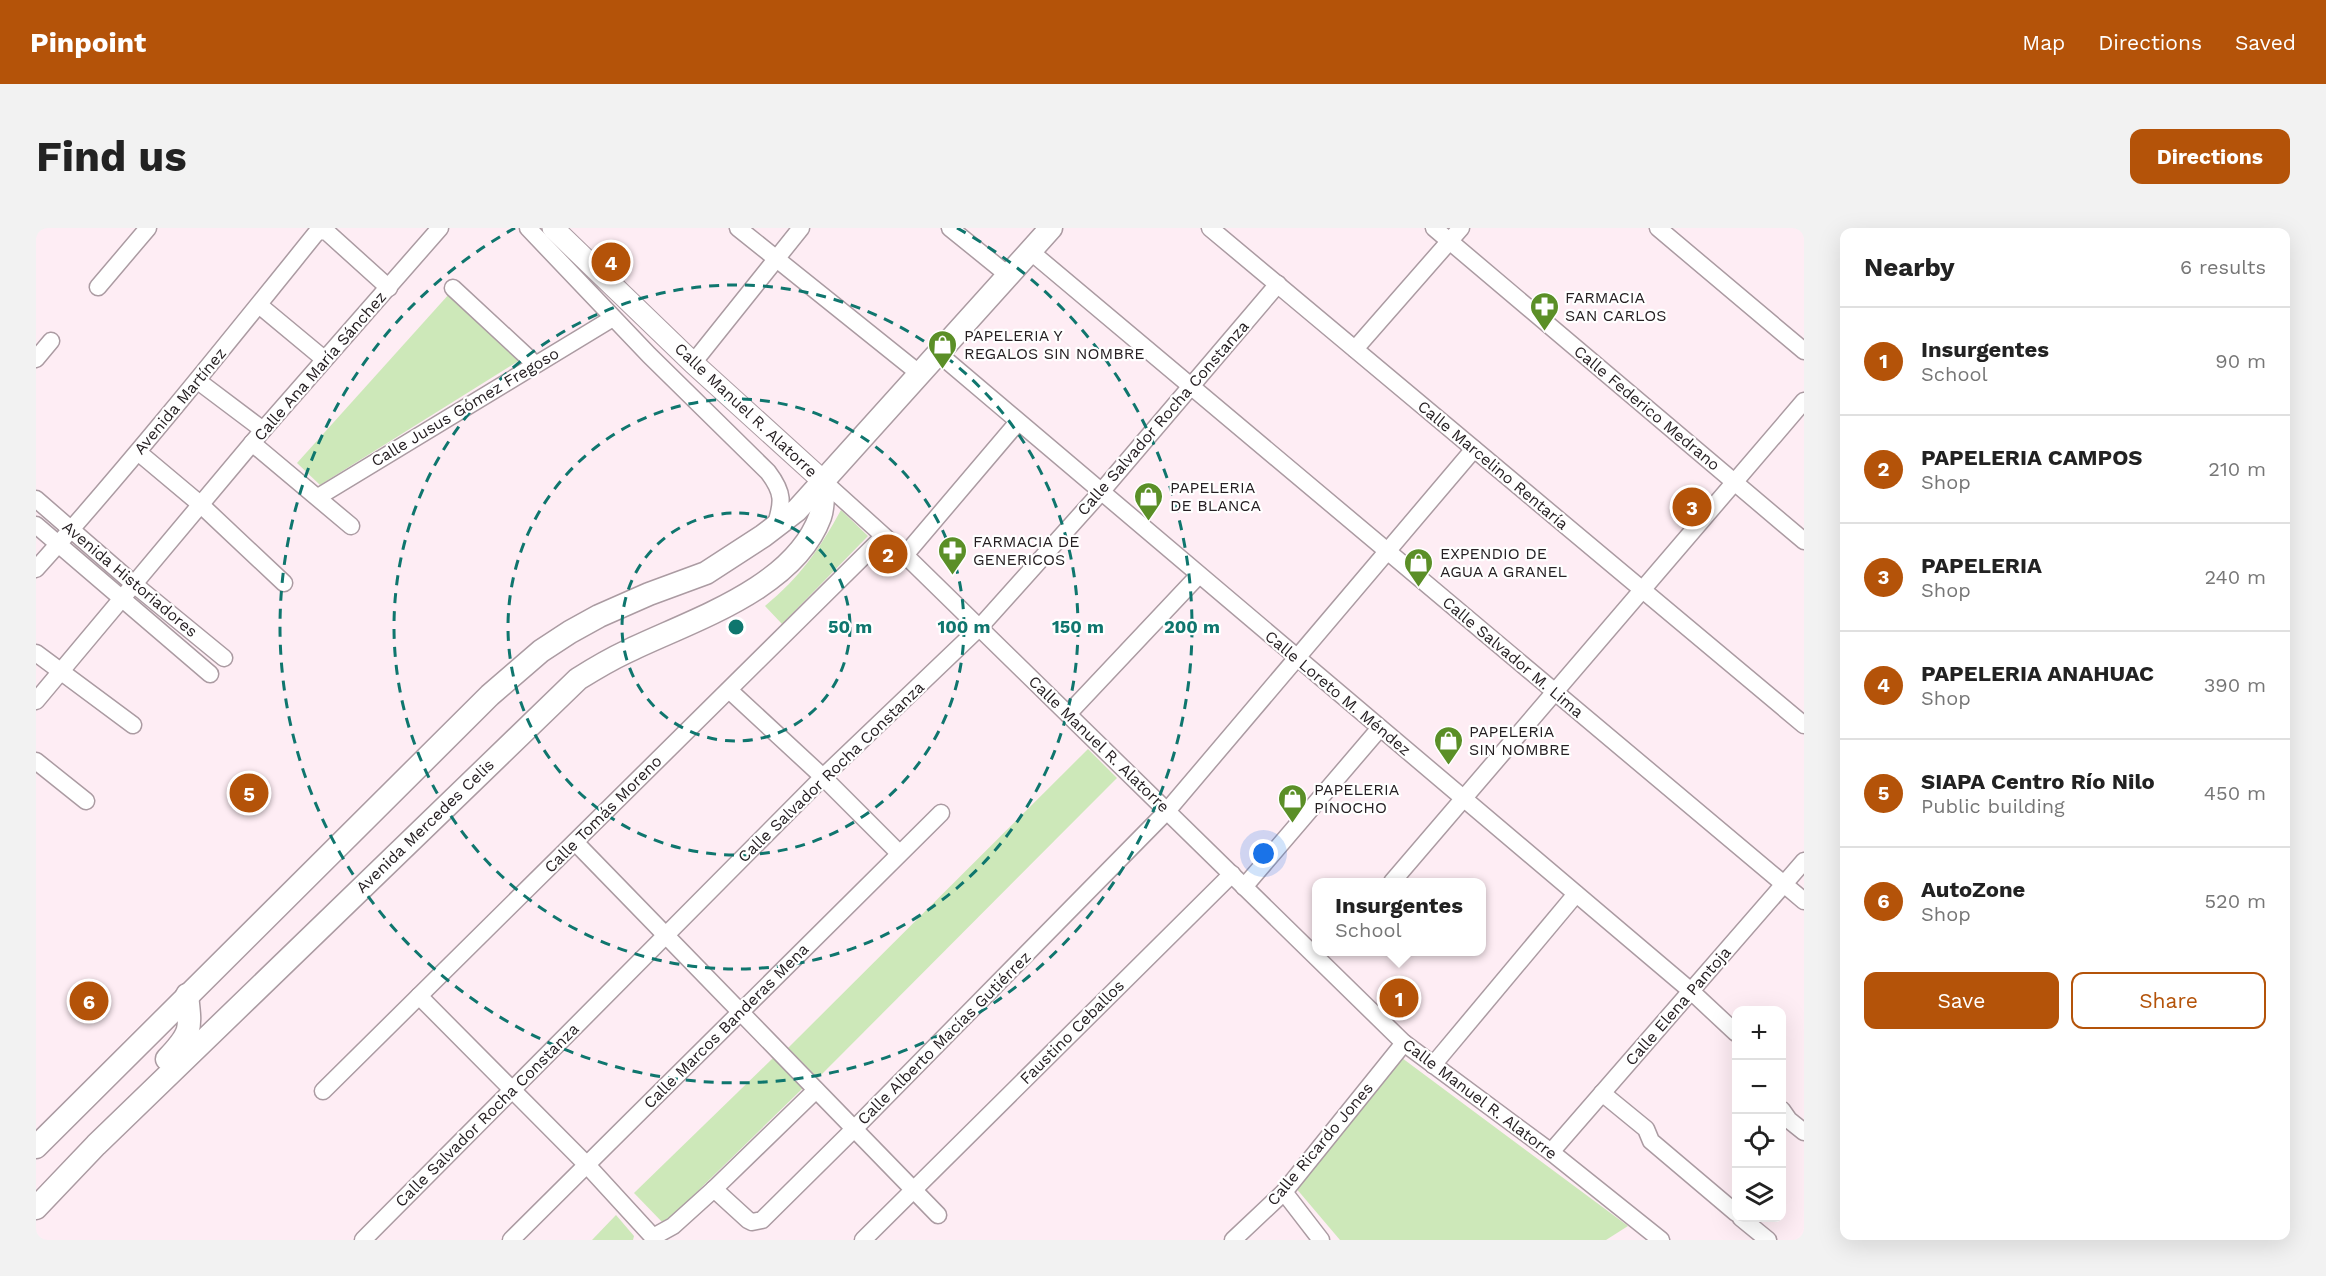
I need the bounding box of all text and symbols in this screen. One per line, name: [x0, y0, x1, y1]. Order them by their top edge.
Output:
text: Pinpoint: [30, 26, 146, 59]
text: Map: [2022, 30, 2065, 55]
text: Directions: [2098, 30, 2202, 55]
text: Saved: [2235, 30, 2296, 55]
button: Directions: [2130, 129, 2290, 184]
text: Find us: [36, 132, 187, 181]
pin: 4: [592, 240, 630, 285]
text: Nearby: [1864, 252, 1955, 282]
text: 6 results: [2180, 255, 2266, 279]
street label: Calle Ana María Sánchez: [250, 287, 390, 445]
place label: FARMACIA SAN CARLOS: [1565, 288, 1666, 325]
pharmacy icon: FARMACIA SAN CARLOS: [1528, 290, 1560, 332]
street label: Calle Salvador Rocha Constanza: [1073, 317, 1253, 519]
place label: PAPELERIA Y REGALOS SIN NOMBRE: [964, 326, 1145, 363]
shop icon: PAPELERIA Y REGALOS SIN NOMBRE: [927, 328, 959, 370]
text: Insurgentes: [1921, 337, 2049, 362]
street label: Calle Manuel R. Alatorre: [671, 339, 821, 481]
street label: Calle Federico Medrano: [1570, 341, 1724, 475]
street label: Calle Jusus Gómez Fregoso: [368, 343, 562, 471]
street label: Avenida Martínez: [130, 344, 230, 458]
text: 1: [1879, 349, 1888, 373]
text: 90 m: [2215, 349, 2266, 373]
text: School: [1921, 362, 1988, 386]
street label: Calle Marcelino Rentaría: [1414, 396, 1572, 534]
text: PAPELERIA CAMPOS: [1921, 445, 2143, 470]
text: 2: [1878, 457, 1889, 481]
text: 210 m: [2208, 457, 2266, 481]
text: Shop: [1921, 470, 1971, 494]
place label: PAPELERIA DE BLANCA: [1170, 478, 1261, 515]
shop icon: PAPELERIA DE BLANCA: [1133, 480, 1165, 522]
pin: 3: [1672, 484, 1712, 530]
street label: Avenida Historiadores: [59, 517, 201, 641]
pin: 2: [868, 532, 908, 576]
place label: FARMACIA DE GENERICOS: [973, 532, 1080, 569]
pharmacy icon: FARMACIA DE GENERICOS: [936, 534, 968, 576]
place label: EXPENDIO DE AGUA A GRANEL: [1440, 544, 1568, 581]
shop icon: EXPENDIO DE AGUA A GRANEL: [1403, 546, 1435, 588]
text: PAPELERIA: [1921, 553, 2042, 578]
text: 3: [1878, 565, 1889, 589]
text: 240 m: [2204, 565, 2266, 589]
text: Shop: [1921, 578, 1971, 602]
street label: Calle Salvador M. Lima: [1439, 592, 1587, 722]
text: 50 m: [828, 616, 872, 637]
text: 100 m: [937, 616, 991, 637]
text: 150 m: [1052, 616, 1104, 637]
text: 200 m: [1164, 616, 1220, 637]
centre of rings: [726, 617, 746, 637]
street label: Calle Loreto M. Méndez: [1261, 626, 1415, 760]
text: PAPELERIA ANAHUAC: [1921, 661, 2154, 686]
street label: Calle Manuel R. Alatorre: [1025, 672, 1173, 816]
text: 4: [1877, 673, 1890, 697]
text: 390 m: [2204, 673, 2266, 697]
street label: Calle Salvador Rocha Constanza: [734, 678, 928, 866]
text: Shop: [1921, 686, 1971, 710]
place label: PAPELERIA SIN NOMBRE: [1469, 722, 1570, 759]
shop icon: PAPELERIA SIN NOMBRE: [1432, 724, 1464, 766]
street label: Calle Tomás Moreno: [540, 751, 666, 877]
street label: Avenida Mercedes Celis: [352, 755, 498, 897]
text: SIAPA Centro Río Nilo: [1921, 769, 2155, 794]
pin: 5: [230, 770, 268, 816]
place label: PAPELERIA PINOCHO: [1314, 780, 1400, 817]
text: 5: [1878, 781, 1889, 805]
text: 450 m: [2204, 781, 2266, 805]
shop icon: PAPELERIA PINOCHO: [1277, 782, 1309, 824]
text: Public building: [1921, 794, 2065, 818]
your location: [1249, 839, 1278, 868]
text: AutoZone: [1921, 877, 2025, 902]
popup: [1312, 878, 1486, 956]
text: 6: [1877, 889, 1890, 913]
text: 520 m: [2204, 889, 2266, 913]
text: Insurgentes: [1335, 893, 1463, 918]
text: Shop: [1921, 902, 1971, 926]
text: School: [1335, 918, 1402, 942]
street label: Calle Marcos Banderas Mena: [640, 940, 812, 1112]
street label: Calle Elena Pantoja: [1621, 943, 1735, 1069]
street label: Calle Alberto Macías Gutiérrez: [853, 947, 1035, 1129]
button: Save: [1864, 972, 2059, 1029]
button: Share: [2071, 972, 2266, 1029]
street label: Faustino Ceballos: [1016, 976, 1128, 1088]
pin: 1: [1380, 976, 1418, 1020]
pin: 6: [70, 978, 108, 1024]
map controls: [1732, 1006, 1786, 1222]
button: +: [1732, 1006, 1786, 1060]
street label: Calle Salvador Rocha Constanza: [391, 1019, 583, 1211]
street label: Calle Manuel R. Alatorre: [1399, 1035, 1561, 1163]
button: −: [1732, 1060, 1786, 1114]
street label: Calle Ricardo Jones: [1263, 1079, 1377, 1209]
button: locate: [1732, 1114, 1786, 1168]
button: layers: [1732, 1168, 1786, 1222]

